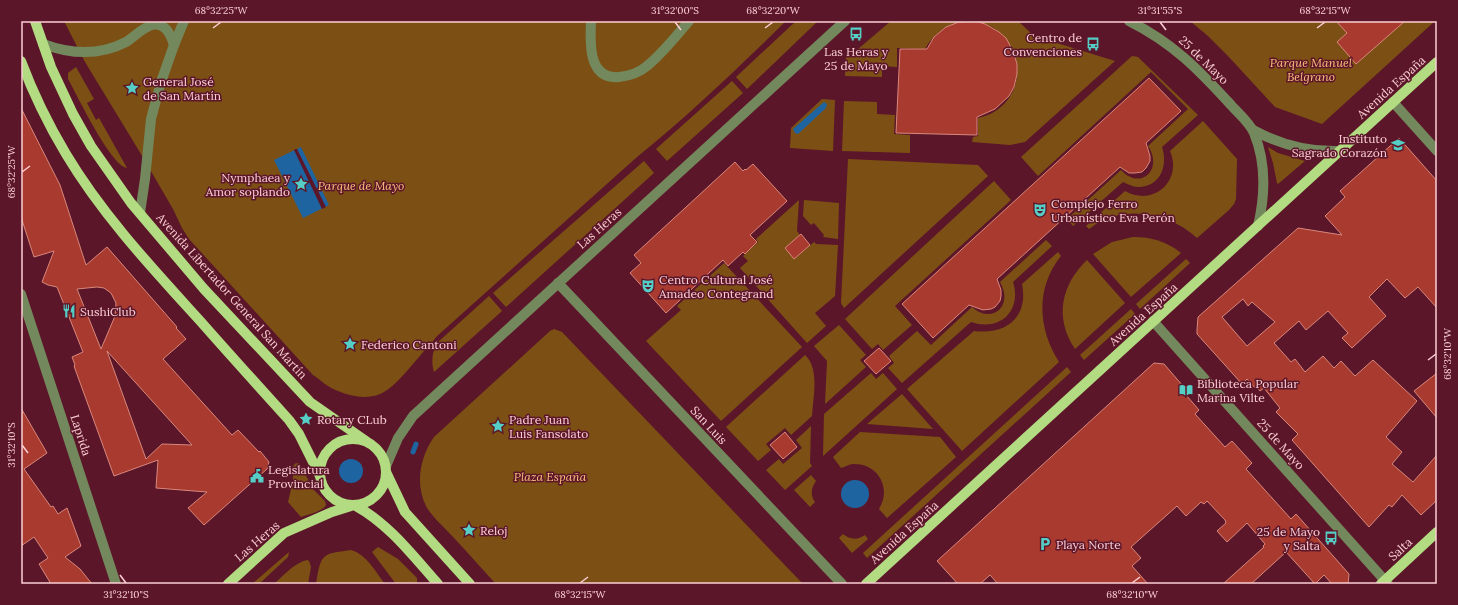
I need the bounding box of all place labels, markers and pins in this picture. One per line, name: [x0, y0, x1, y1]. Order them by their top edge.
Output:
bus stop icon: Las Heras y 25 de Mayo: [848, 26, 864, 42]
place label: Centro de Convenciones: [1004, 30, 1082, 59]
bus stop icon: Centro de Convenciones: [1085, 36, 1101, 52]
place label: Las Heras y 25 de Mayo: [824, 44, 889, 73]
place label: General José de San Martín: [143, 74, 221, 103]
place icon: General José de San Martín: [124, 80, 140, 96]
place label: Instituto Sagrado Corazón: [1292, 131, 1387, 160]
school or university icon: Instituto Sagrado Corazón: [1390, 137, 1406, 153]
place label: Nymphaea y Amor soplando: [205, 170, 291, 199]
place icon: Nymphaea y Amor soplando: [293, 176, 309, 192]
place label: Complejo Ferro Urbanístico Eva Perón: [1051, 196, 1175, 225]
theatre icon: Complejo Ferro Urbanístico Eva Perón: [1032, 202, 1048, 218]
place label: Centro Cultural José Amadeo Contegrand: [658, 272, 773, 301]
theatre icon: Centro Cultural José Amadeo Contegrand: [640, 278, 656, 294]
restaurant icon: SushiClub: [61, 303, 77, 319]
place label: SushiClub: [80, 304, 136, 319]
place icon: Federico Cantoni: [342, 336, 358, 352]
place label: Federico Cantoni: [361, 337, 457, 352]
place label: Biblioteca Popular Marina Vilte: [1197, 376, 1299, 405]
library icon: Biblioteca Popular Marina Vilte: [1178, 382, 1194, 398]
place icon: Rotary CLub: [298, 411, 314, 427]
place label: Rotary CLub: [317, 412, 387, 427]
place label: Padre Juan Luis Fansolato: [509, 412, 588, 441]
place icon: Padre Juan Luis Fansolato: [490, 418, 506, 434]
place label: Legislatura Provincial: [268, 462, 330, 491]
public building icon: Legislatura Provincial: [249, 468, 265, 484]
place icon: Reloj: [461, 522, 477, 538]
place label: Reloj: [480, 523, 507, 538]
place label: 25 de Mayo y Salta: [1257, 524, 1320, 553]
bus stop icon: 25 de Mayo y Salta: [1323, 530, 1339, 546]
parking icon: Playa Norte: [1037, 536, 1053, 552]
place label: Playa Norte: [1056, 537, 1121, 552]

